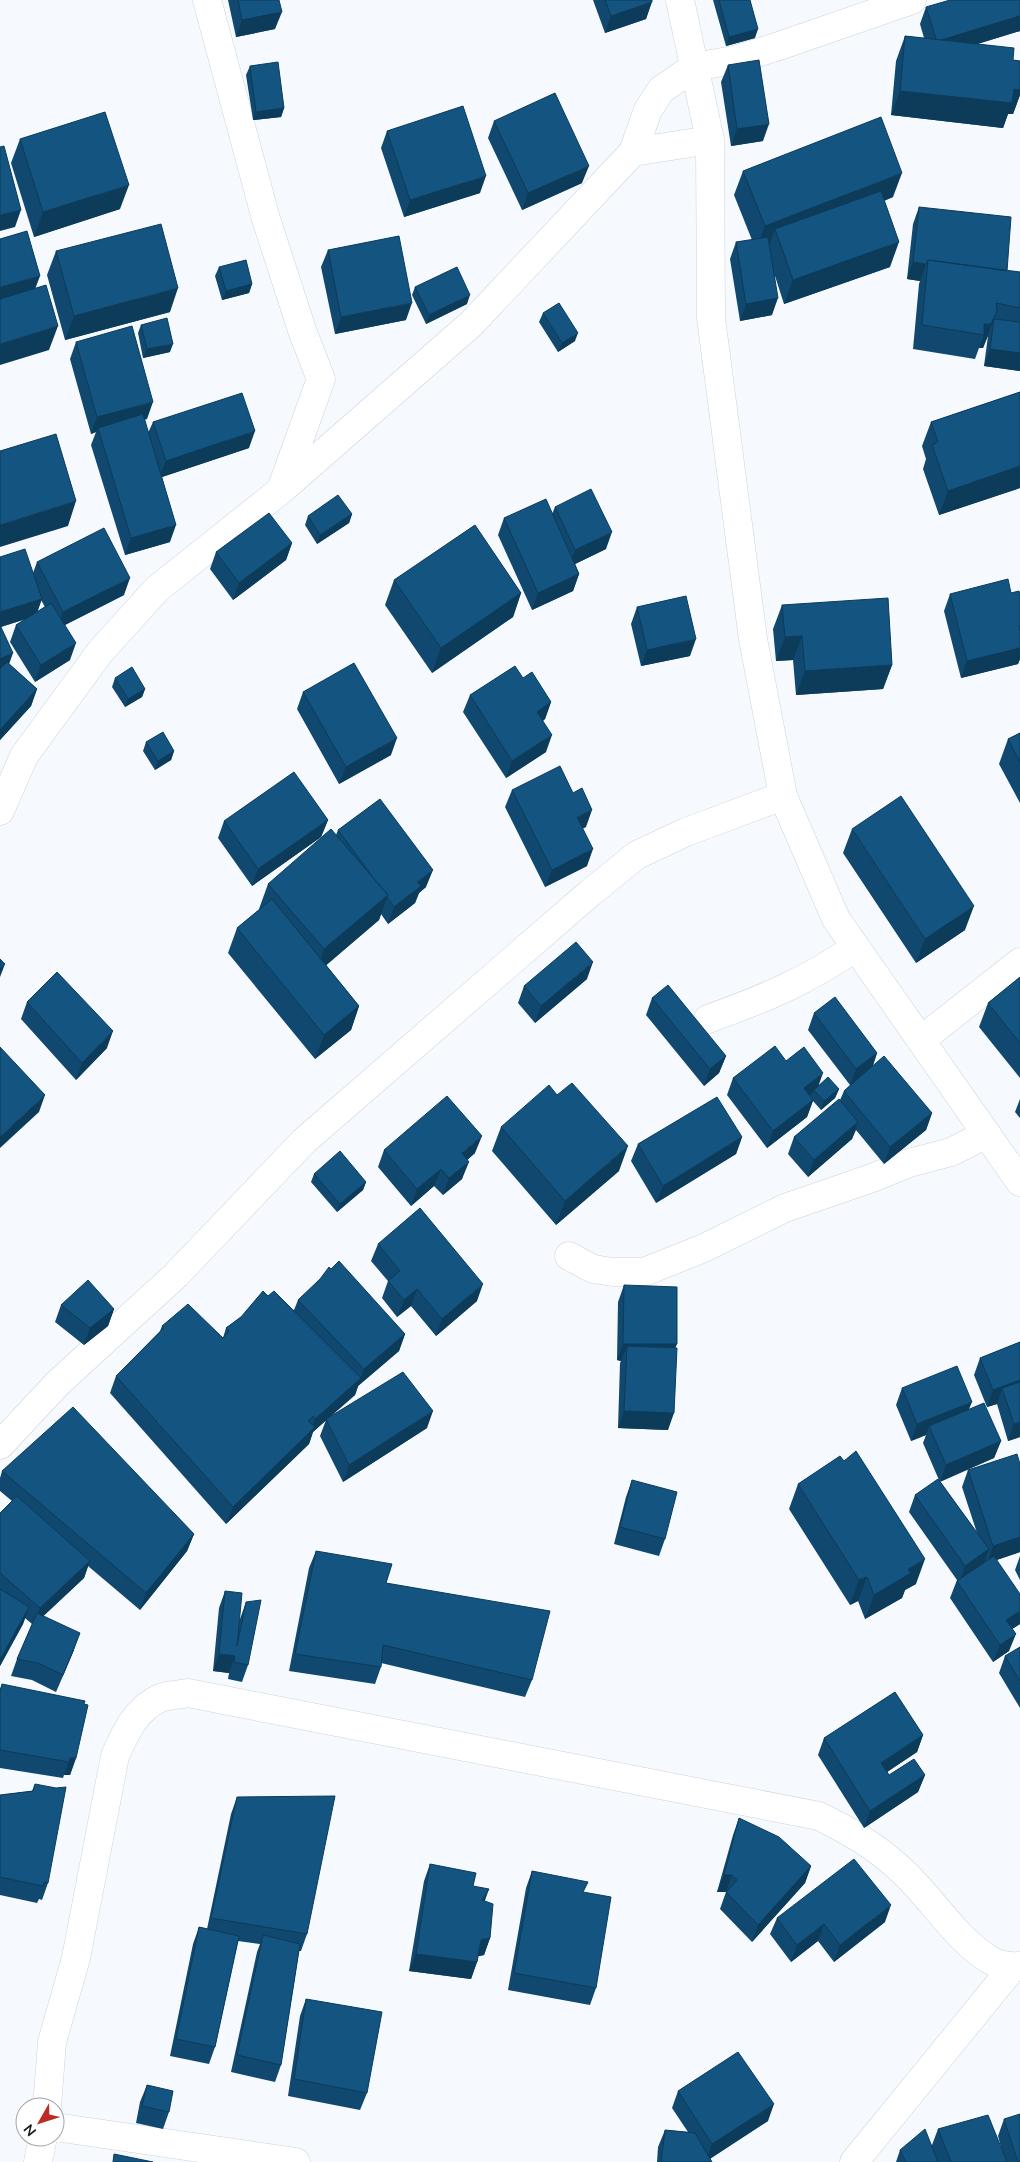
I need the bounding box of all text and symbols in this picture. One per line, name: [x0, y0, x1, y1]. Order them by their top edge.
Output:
north arrow: [15, 2097, 65, 2147]
text: N: [20, 2120, 40, 2140]

